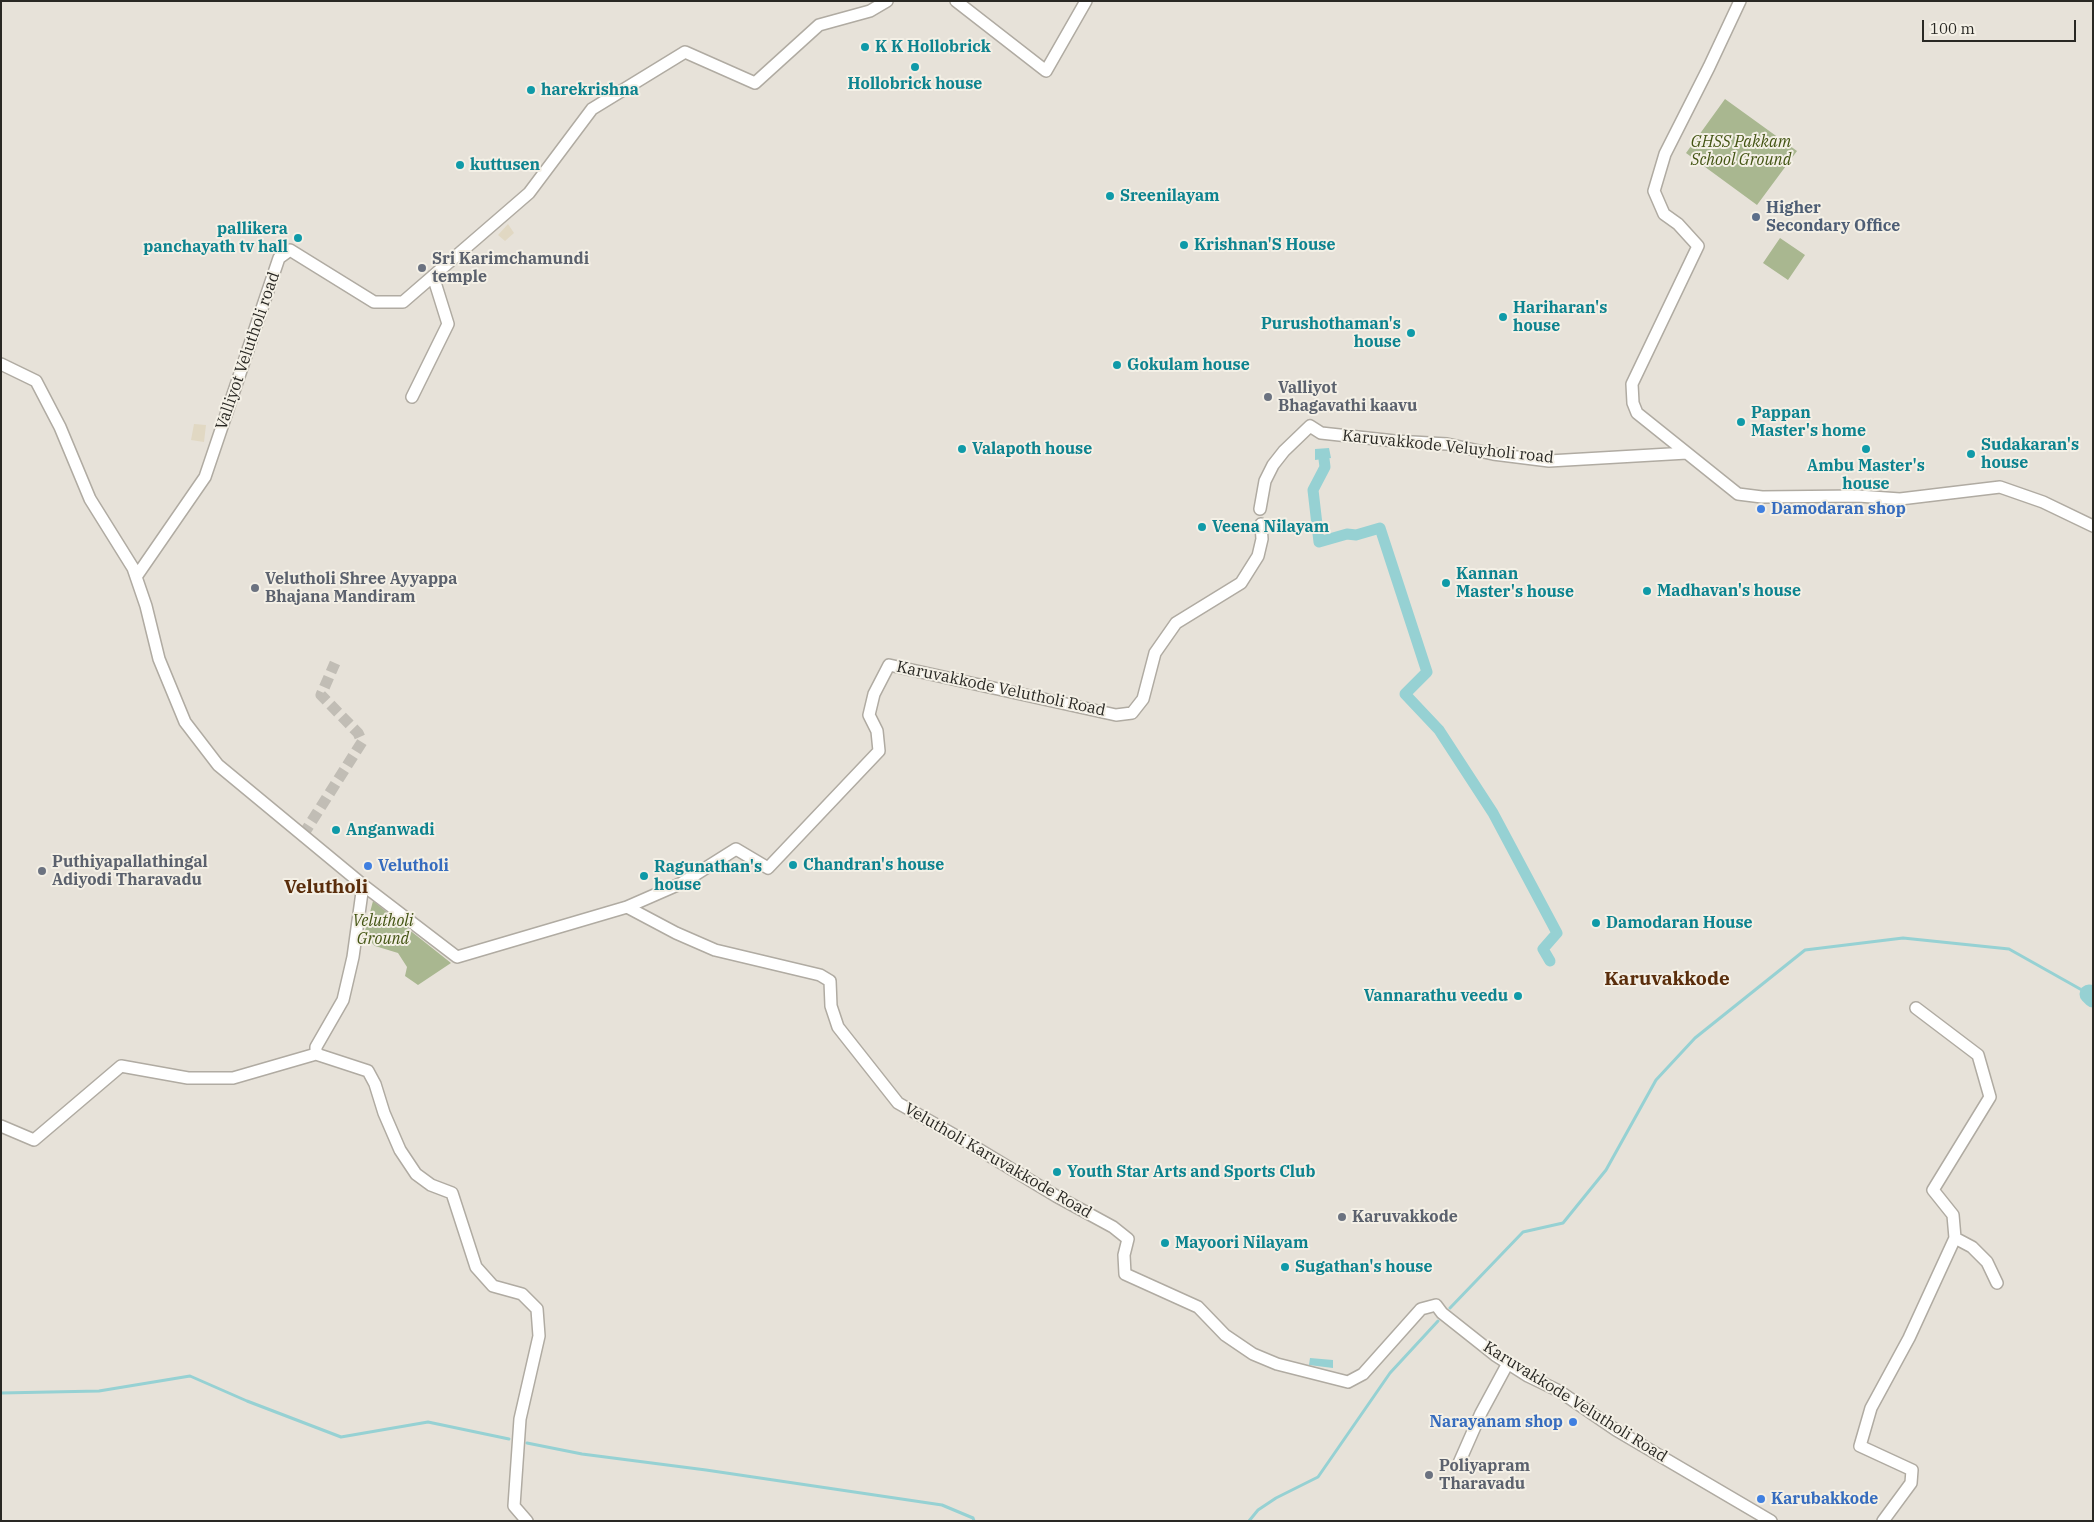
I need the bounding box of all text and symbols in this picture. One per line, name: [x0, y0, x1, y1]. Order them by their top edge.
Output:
scale bar: [1924, 10, 2078, 42]
text: 100 m: [1930, 19, 1975, 38]
place label: K K Hollobrick: [875, 37, 991, 57]
marker: K K Hollobrick: [859, 41, 871, 53]
marker: Hollobrick house: [909, 61, 921, 73]
place label: Hollobrick house: [848, 74, 982, 94]
place label: harekrishna: [541, 80, 639, 100]
marker: harekrishna: [525, 84, 537, 96]
park label: GHSS Pakkam School Ground: [1691, 132, 1791, 170]
place label: kuttusen: [470, 155, 540, 175]
marker: kuttusen: [454, 159, 466, 171]
place label: Sreenilayam: [1120, 186, 1220, 206]
marker: Sreenilayam: [1104, 190, 1116, 202]
place label: Higher Secondary Office: [1766, 198, 1900, 236]
marker: Higher Secondary Office: [1750, 211, 1762, 223]
place label: pallikera panchayath tv hall: [143, 219, 288, 257]
marker: pallikera panchayath tv hall: [292, 232, 304, 244]
place label: Krishnan'S House: [1194, 235, 1335, 255]
marker: Krishnan'S House: [1178, 239, 1190, 251]
place label: Sri Karimchamundi temple: [432, 249, 589, 287]
marker: Sri Karimchamundi temple: [416, 262, 428, 274]
street label: Valliyot Velutholi road: [212, 270, 284, 432]
place label: Hariharan's house: [1513, 298, 1607, 336]
marker: Hariharan's house: [1497, 311, 1509, 323]
place label: Purushothaman's house: [1261, 314, 1401, 352]
marker: Purushothaman's house: [1405, 327, 1417, 339]
place label: Gokulam house: [1127, 355, 1250, 375]
marker: Gokulam house: [1111, 359, 1123, 371]
place label: Valliyot Bhagavathi kaavu: [1278, 378, 1417, 416]
marker: Valliyot Bhagavathi kaavu: [1262, 391, 1274, 403]
place label: Pappan Master's home: [1751, 403, 1866, 441]
marker: Pappan Master's home: [1735, 416, 1747, 428]
street label: Karuvakkode Veluyholi road: [1341, 426, 1555, 468]
place label: Sudakaran's house: [1981, 435, 2079, 473]
place label: Valapoth house: [972, 439, 1092, 459]
marker: Valapoth house: [956, 443, 968, 455]
marker: Ambu Master's house: [1860, 443, 1872, 455]
marker: Sudakaran's house: [1965, 448, 1977, 460]
place label: Ambu Master's house: [1807, 456, 1925, 494]
place label: Damodaran shop: [1771, 499, 1906, 519]
marker: Damodaran shop: [1755, 503, 1767, 515]
place label: Veena Nilayam: [1212, 517, 1329, 537]
marker: Veena Nilayam: [1196, 521, 1208, 533]
place label: Kannan Master's house: [1456, 564, 1574, 602]
place label: Velutholi Shree Ayyappa Bhajana Mandiram: [265, 569, 457, 607]
marker: Kannan Master's house: [1440, 577, 1452, 589]
place label: Madhavan's house: [1657, 581, 1801, 601]
marker: Velutholi Shree Ayyappa Bhajana Mandiram: [249, 582, 261, 594]
marker: Madhavan's house: [1641, 585, 1653, 597]
street label: Karuvakkode Velutholi Road: [895, 657, 1107, 721]
place label: Anganwadi: [346, 820, 435, 840]
marker: Anganwadi: [330, 824, 342, 836]
place label: Puthiyapallathingal Adiyodi Tharavadu: [52, 852, 208, 890]
place label: Chandran's house: [803, 855, 944, 875]
place label: Velutholi: [378, 856, 449, 876]
place label: Ragunathan's house: [654, 857, 762, 895]
marker: Chandran's house: [787, 859, 799, 871]
marker: Velutholi: [362, 860, 374, 872]
marker: Puthiyapallathingal Adiyodi Tharavadu: [36, 865, 48, 877]
marker: Ragunathan's house: [638, 870, 650, 882]
district label: Velutholi: [284, 877, 368, 899]
park label: Velutholi Ground: [352, 911, 414, 949]
place label: Damodaran House: [1606, 913, 1753, 933]
marker: Damodaran House: [1590, 917, 1602, 929]
district label: Karuvakkode: [1604, 969, 1730, 991]
place label: Vannarathu veedu: [1364, 986, 1508, 1006]
marker: Vannarathu veedu: [1512, 990, 1524, 1002]
street label: Velutholi Karuvakkode Road: [901, 1099, 1095, 1223]
place label: Youth Star Arts and Sports Club: [1067, 1162, 1315, 1182]
marker: Youth Star Arts and Sports Club: [1051, 1166, 1063, 1178]
place label: Karuvakkode: [1352, 1207, 1458, 1227]
marker: Karuvakkode: [1336, 1211, 1348, 1223]
place label: Mayoori Nilayam: [1175, 1233, 1309, 1253]
marker: Mayoori Nilayam: [1159, 1237, 1171, 1249]
place label: Sugathan's house: [1295, 1257, 1433, 1277]
marker: Sugathan's house: [1279, 1261, 1291, 1273]
street label: Karuvakkode Velutholi Road: [1479, 1337, 1671, 1467]
place label: Narayanam shop: [1430, 1412, 1563, 1432]
marker: Narayanam shop: [1567, 1416, 1579, 1428]
place label: Poliyapram Tharavadu: [1439, 1456, 1530, 1494]
marker: Poliyapram Tharavadu: [1423, 1469, 1435, 1481]
place label: Karubakkode: [1771, 1489, 1878, 1509]
marker: Karubakkode: [1755, 1493, 1767, 1505]

